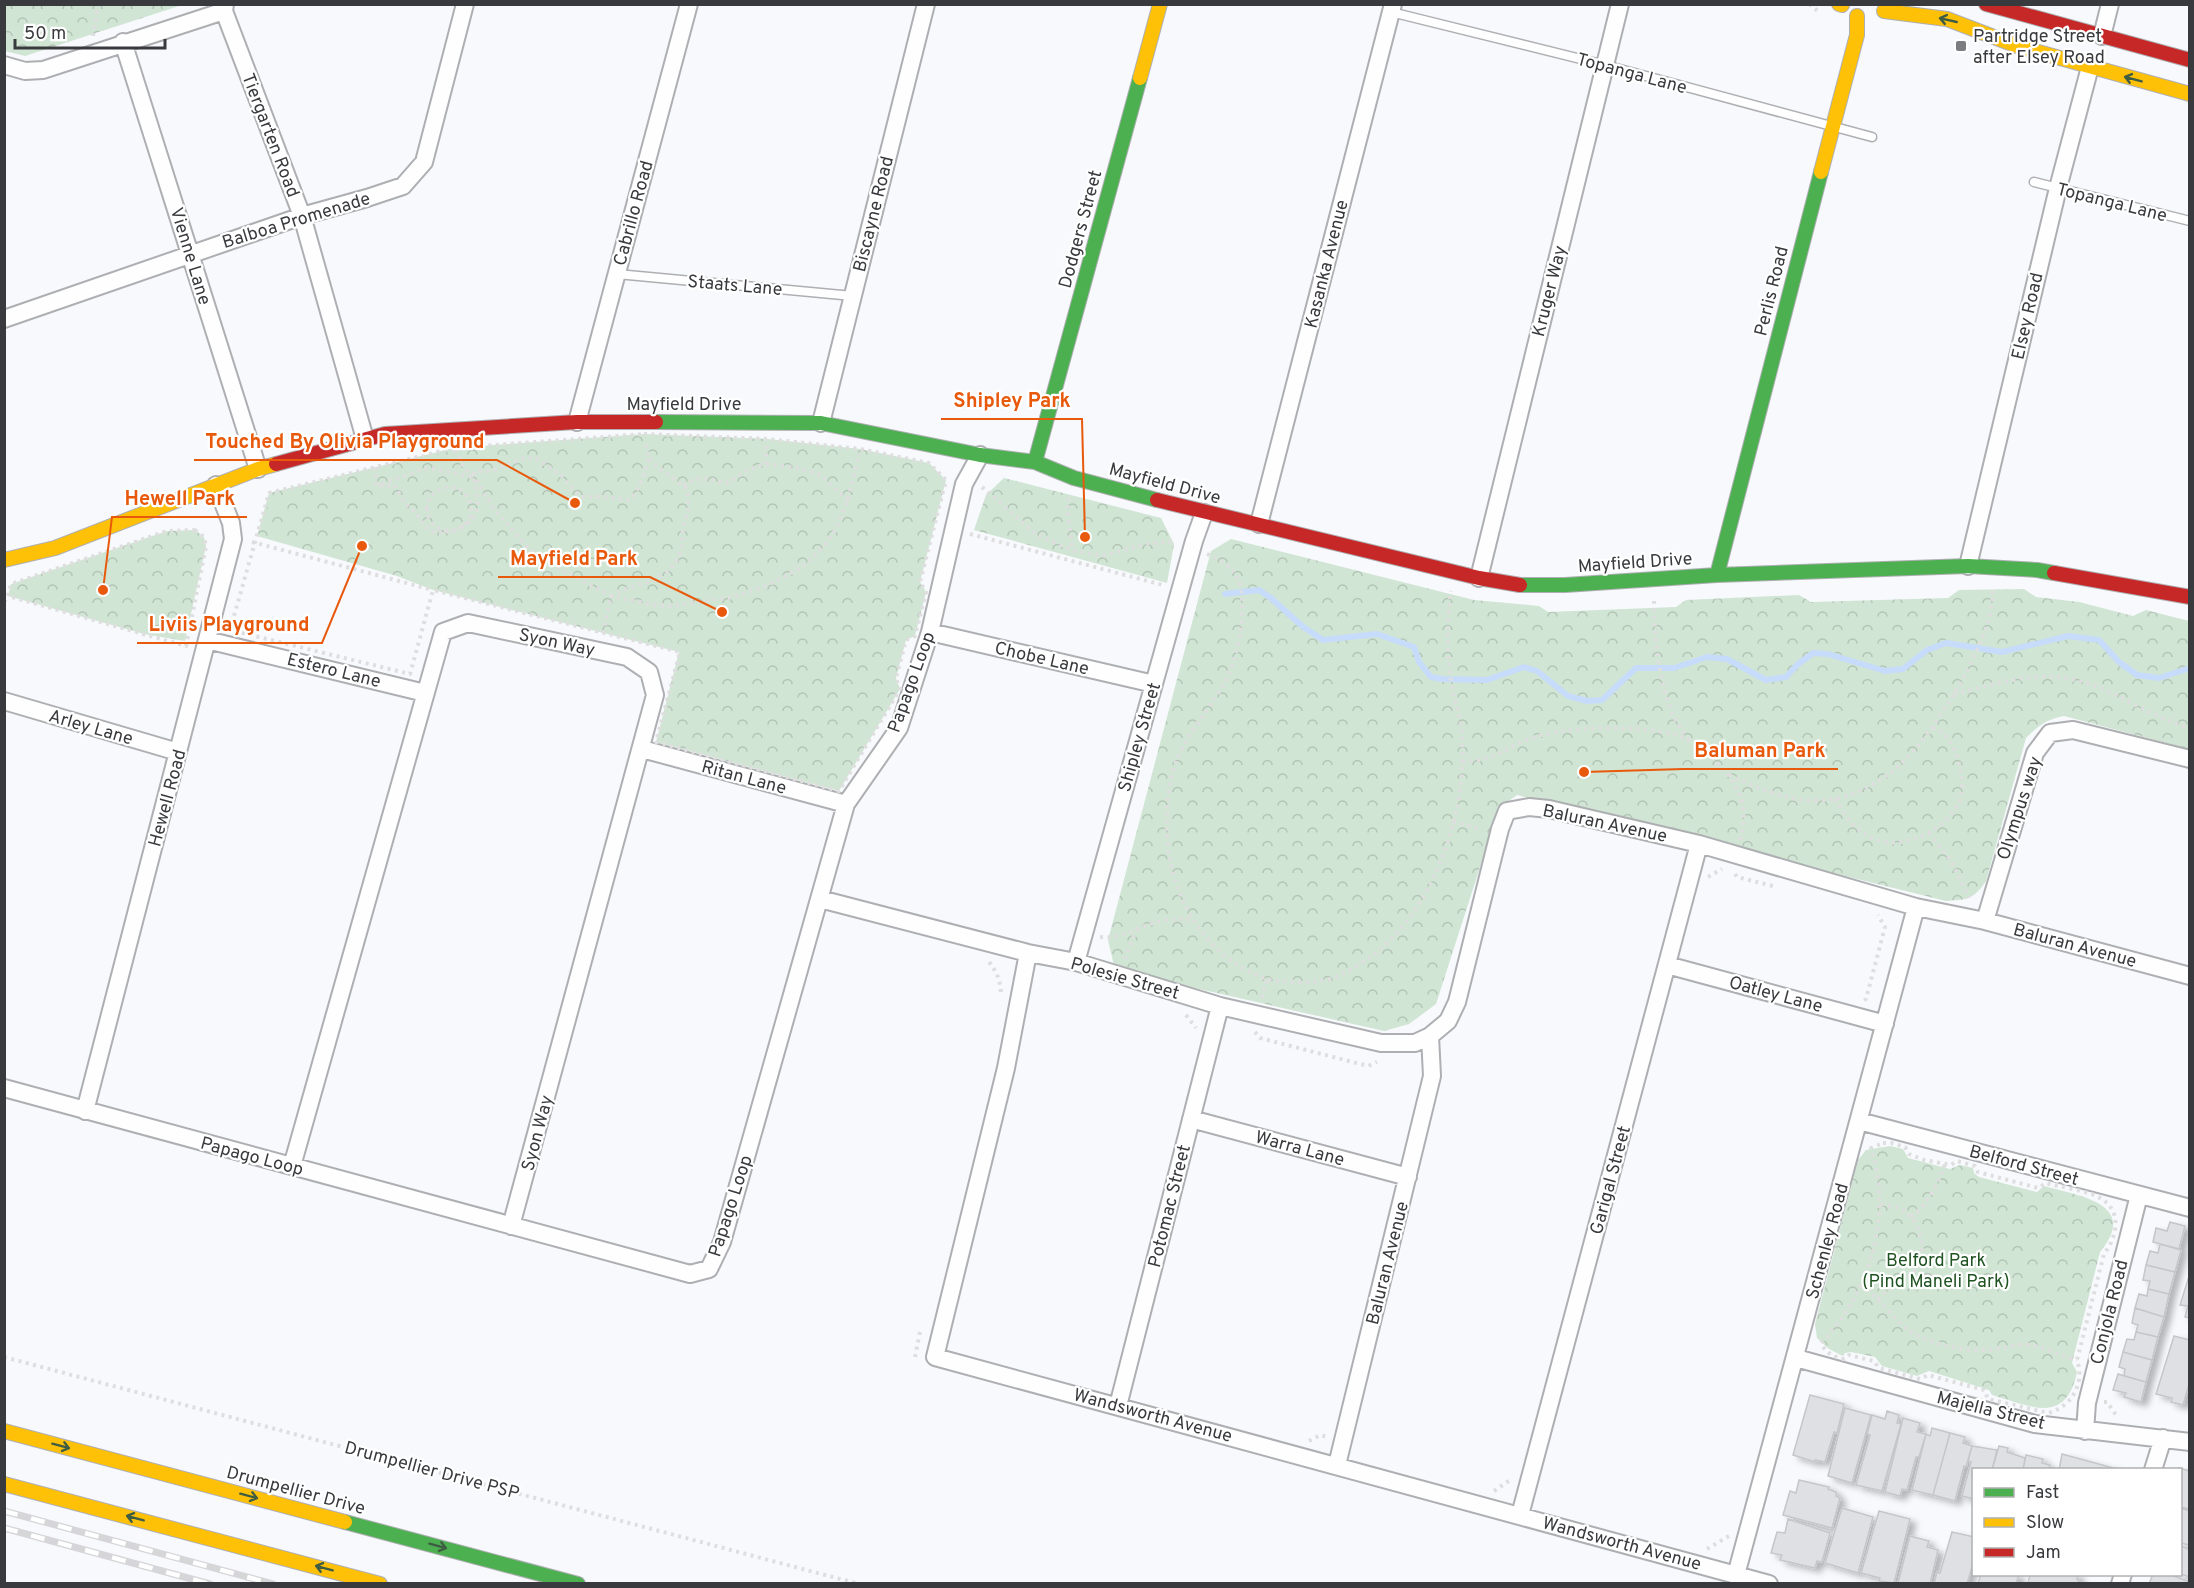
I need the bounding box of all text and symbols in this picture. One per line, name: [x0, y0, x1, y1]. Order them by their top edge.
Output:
scale bar: [15, 12, 165, 50]
one-way arrow: [1938, 14, 1957, 26]
text: 50 m: [24, 23, 66, 46]
place label: Partridge Street after Elsey Road: [1973, 26, 2105, 70]
marker: Partridge Street after Elsey Road: [1954, 39, 1968, 53]
street label: Topanga Lane: [1574, 49, 1689, 100]
street label: Tiergarten Road: [235, 70, 304, 201]
one-way arrow: [2124, 73, 2143, 84]
street label: Biscayne Road: [849, 154, 900, 275]
street label: Cabrillo Road: [609, 158, 660, 269]
street label: Dodgers Street: [1055, 168, 1108, 291]
street label: Topanga Lane: [2054, 179, 2169, 228]
street label: Balboa Promenade: [220, 188, 373, 255]
street label: Kasanka Avenue: [1300, 198, 1355, 331]
street label: Vienne Lane: [164, 205, 215, 308]
street label: Kruger Way: [1528, 243, 1573, 339]
street label: Perlis Road: [1750, 244, 1795, 339]
street label: Staats Lane: [686, 271, 783, 302]
street label: Elsey Road: [2007, 271, 2050, 362]
callout: Shipley Park: [941, 381, 1082, 419]
text: Shipley Park: [953, 389, 1071, 415]
street label: Mayfield Drive: [627, 394, 741, 417]
callout: Touched By Olivia Playground: [194, 422, 497, 460]
text: Touched By Olivia Playground: [205, 430, 485, 456]
street label: Mayfield Drive: [1106, 458, 1223, 510]
callout: Hewell Park: [112, 479, 247, 517]
text: Hewell Park: [124, 487, 236, 513]
callout: Mayfield Park: [498, 539, 650, 577]
text: Mayfield Park: [510, 547, 638, 573]
street label: Mayfield Drive: [1577, 548, 1693, 579]
callout: Liviis Playground: [137, 605, 322, 643]
text: Liviis Playground: [148, 613, 310, 639]
street label: Syon Way: [516, 624, 597, 663]
street label: Papago Loop: [884, 629, 941, 736]
street label: Chobe Lane: [992, 637, 1091, 681]
street label: Estero Lane: [284, 649, 383, 694]
street label: Shipley Street: [1114, 680, 1167, 795]
street label: Arley Lane: [46, 705, 135, 751]
callout: Baluman Park: [1683, 731, 1838, 769]
text: Baluman Park: [1694, 739, 1826, 765]
street label: Hewell Road: [144, 747, 192, 850]
street label: Olympus way: [1993, 754, 2048, 863]
street label: Ritan Lane: [699, 756, 789, 801]
street label: Baluran Avenue: [1540, 800, 1669, 849]
street label: Baluran Avenue: [2011, 919, 2139, 974]
street label: Polesie Street: [1068, 953, 1182, 1006]
street label: Oatley Lane: [1726, 972, 1825, 1019]
street label: Syon Way: [517, 1093, 560, 1174]
street label: Garigal Street: [1586, 1123, 1637, 1237]
street label: Warra Lane: [1252, 1127, 1347, 1172]
street label: Papago Loop: [198, 1133, 306, 1182]
street label: Belford Street: [1966, 1141, 2081, 1192]
street label: Potomac Street: [1144, 1143, 1197, 1270]
street label: Papago Loop: [704, 1153, 759, 1260]
street label: Schenley Road: [1802, 1181, 1855, 1302]
street label: Baluran Avenue: [1362, 1199, 1415, 1328]
park label: Belford Park (Pind Maneli Park): [1862, 1250, 2010, 1294]
street label: Conjola Road: [2086, 1258, 2135, 1367]
street label: Wandsworth Avenue: [1071, 1384, 1234, 1449]
street label: Majella Street: [1934, 1387, 2047, 1436]
street label: Drumpellier Drive PSP: [342, 1437, 522, 1506]
one-way arrow: [51, 1441, 70, 1452]
street label: Drumpellier Drive: [224, 1462, 368, 1521]
legend: [1972, 1468, 2182, 1576]
text: Fast: [2026, 1482, 2059, 1505]
one-way arrow: [240, 1491, 259, 1502]
one-way arrow: [126, 1512, 145, 1524]
street label: Wandsworth Avenue: [1540, 1512, 1703, 1577]
text: Slow: [2026, 1512, 2064, 1535]
one-way arrow: [428, 1541, 447, 1553]
text: Jam: [2026, 1542, 2061, 1565]
one-way arrow: [315, 1562, 334, 1574]

